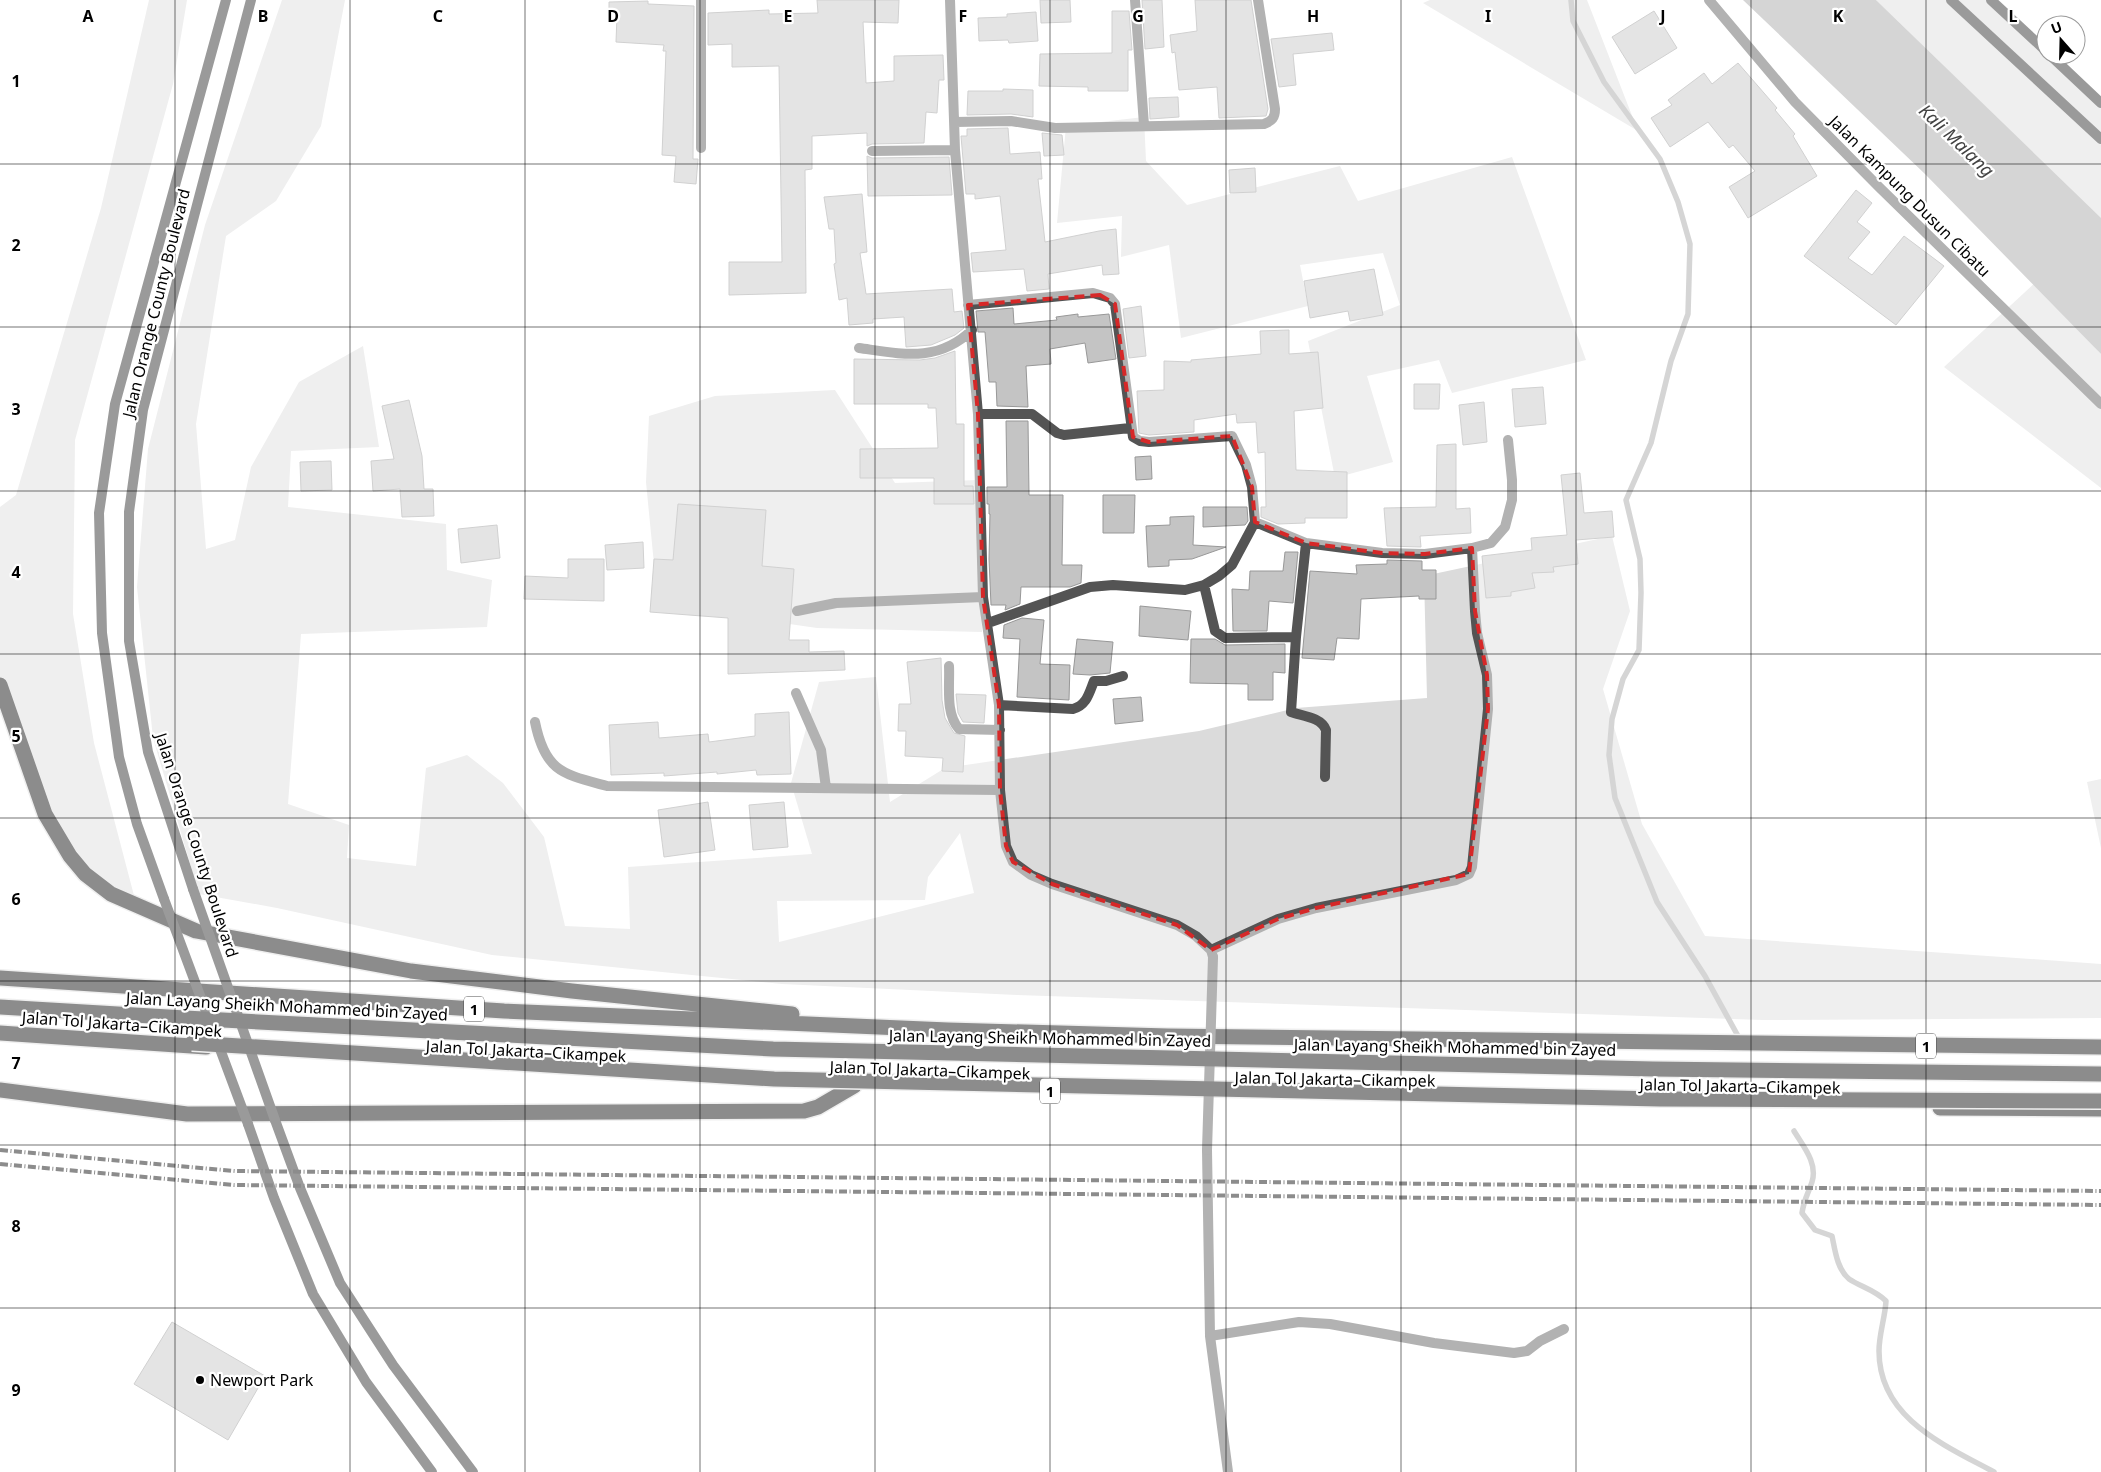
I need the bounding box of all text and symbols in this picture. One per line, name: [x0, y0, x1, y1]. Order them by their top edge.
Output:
text: A: [82, 5, 94, 27]
text: B: [258, 5, 268, 27]
text: C: [433, 5, 443, 27]
text: D: [607, 5, 619, 27]
text: E: [784, 5, 793, 27]
text: F: [959, 5, 967, 27]
text: G: [1132, 5, 1144, 27]
text: H: [1307, 5, 1319, 27]
text: I: [1485, 5, 1491, 27]
text: J: [1658, 5, 1666, 27]
text: K: [1833, 5, 1844, 27]
text: L: [2009, 5, 2018, 27]
north arrow: [2036, 15, 2086, 65]
text: U: [2048, 17, 2065, 38]
text: 1: [11, 70, 21, 92]
water label: Kali Malang: [1914, 98, 2000, 182]
street label: Jalan Kampung Dusun Cibatu: [1823, 109, 1996, 282]
street label: Jalan Orange County Boulevard: [116, 186, 195, 422]
text: 2: [11, 234, 21, 256]
text: 3: [11, 398, 21, 420]
text: 4: [11, 561, 21, 583]
text: 5: [11, 725, 21, 747]
street label: Jalan Orange County Boulevard: [150, 728, 244, 960]
text: 6: [11, 888, 21, 910]
street label: Jalan Layang Sheikh Mohammed bin Zayed: [123, 986, 449, 1025]
road number: 1: [464, 996, 484, 1022]
street label: Jalan Tol Jakarta–Cikampek: [19, 1006, 223, 1042]
street label: Jalan Layang Sheikh Mohammed bin Zayed: [887, 1024, 1211, 1052]
street label: Jalan Layang Sheikh Mohammed bin Zayed: [1292, 1033, 1616, 1061]
road number: 1: [1916, 1034, 1936, 1058]
street label: Jalan Tol Jakarta–Cikampek: [423, 1035, 627, 1067]
text: 7: [11, 1052, 21, 1074]
street label: Jalan Tol Jakarta–Cikampek: [827, 1055, 1031, 1085]
street label: Jalan Tol Jakarta–Cikampek: [1233, 1066, 1436, 1092]
street label: Jalan Tol Jakarta–Cikampek: [1638, 1073, 1841, 1099]
road number: 1: [1040, 1078, 1060, 1104]
text: 8: [11, 1215, 21, 1237]
place label: Newport Park: [210, 1369, 314, 1391]
marker: Newport Park: [194, 1374, 206, 1386]
text: 9: [11, 1379, 21, 1401]

